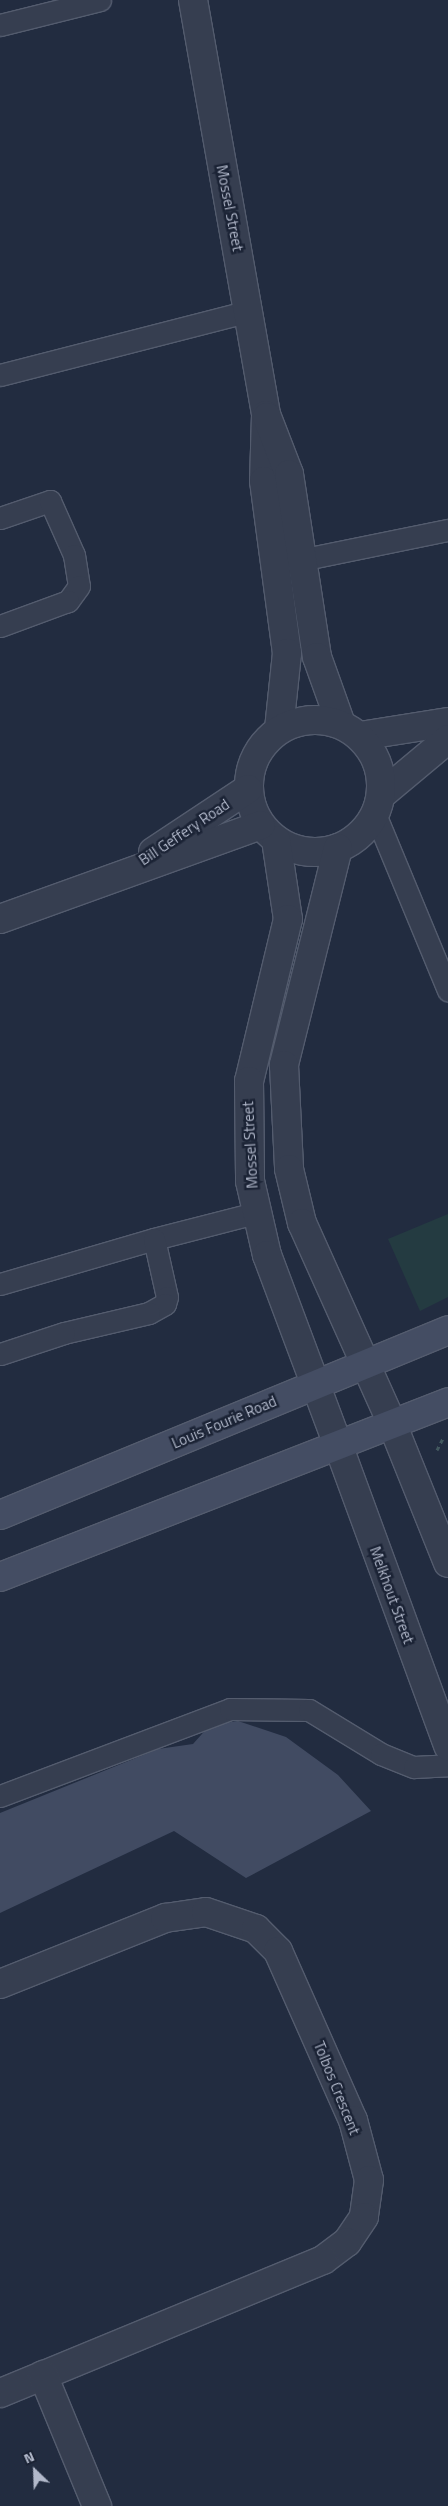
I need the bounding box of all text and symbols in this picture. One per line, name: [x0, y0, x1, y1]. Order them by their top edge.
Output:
street label: Mossel Street: [213, 163, 247, 253]
street label: Bill Geffery Road: [135, 795, 233, 869]
street label: Mossel Street: [239, 1101, 261, 1189]
street label: Louis Fourie Road: [169, 1392, 279, 1452]
street label: Melkhout Street: [366, 1544, 418, 1646]
street label: Tolbos Crescent: [310, 2039, 364, 2137]
text: N: [20, 2445, 37, 2468]
north arrow: [10, 2446, 60, 2496]

